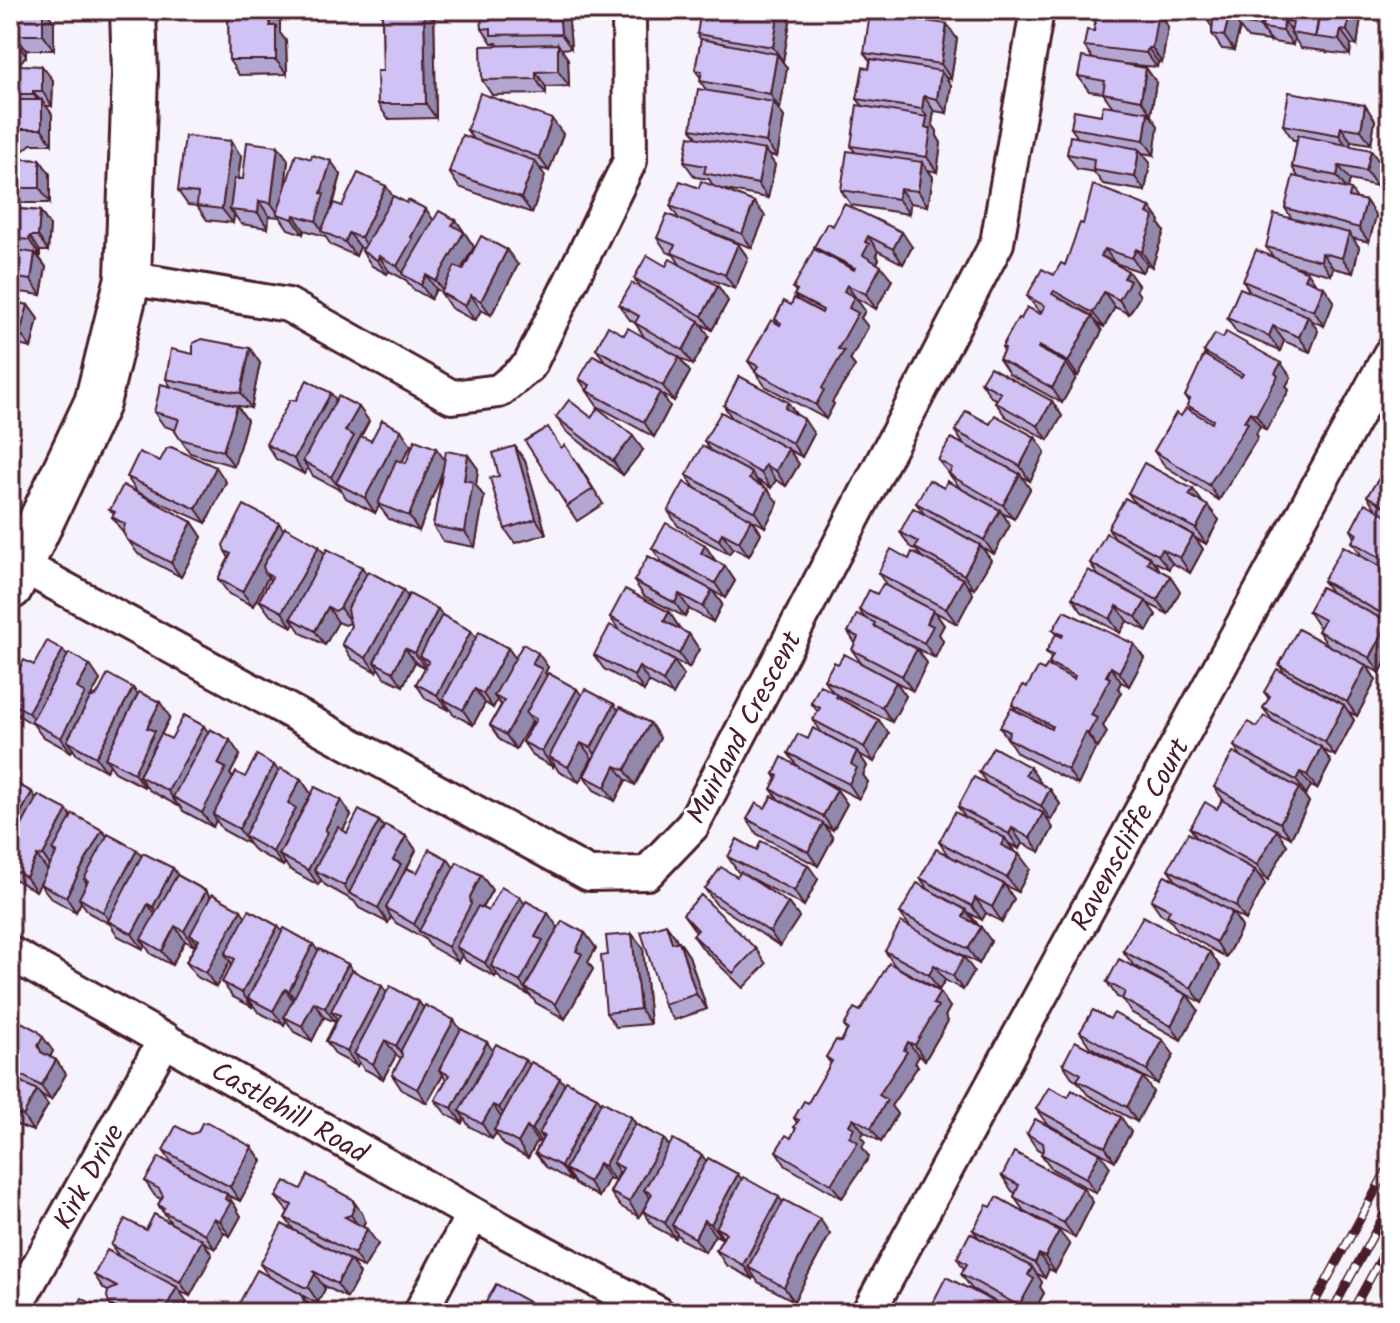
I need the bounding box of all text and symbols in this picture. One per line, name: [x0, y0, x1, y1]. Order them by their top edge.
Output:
street label: Muirland Crescent: [675, 623, 816, 833]
street label: Ravenscliffe Court: [1059, 729, 1203, 940]
street label: Castlehill Road: [202, 1050, 377, 1177]
street label: Kirk Drive: [43, 1116, 138, 1239]

